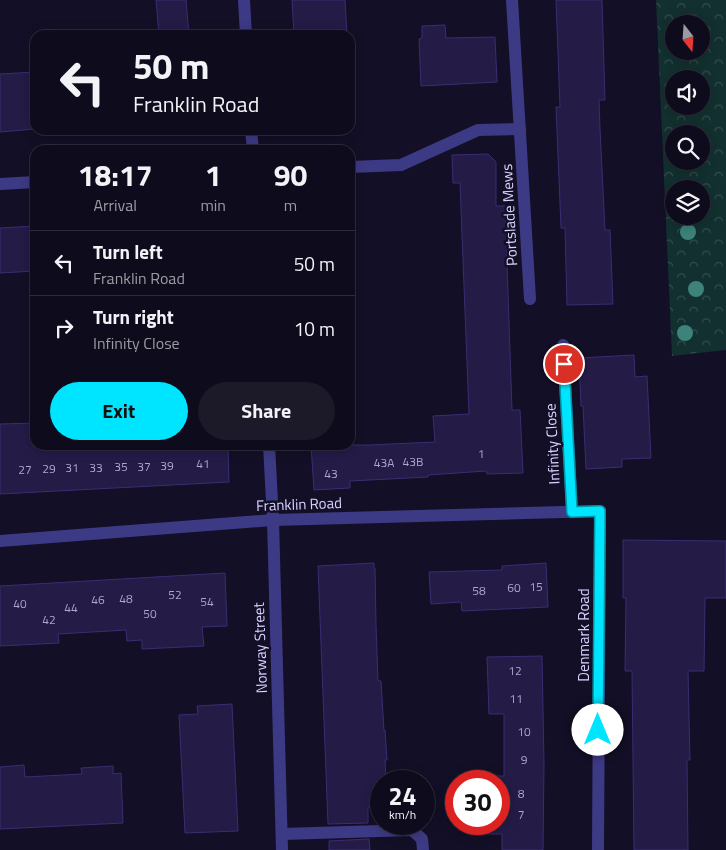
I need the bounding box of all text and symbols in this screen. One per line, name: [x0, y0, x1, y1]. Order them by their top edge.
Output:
north arrow: [665, 15, 710, 60]
map controls: [665, 15, 710, 225]
text: 50 m: [133, 39, 209, 93]
icon: left: [50, 50, 115, 115]
button: sound: [665, 70, 710, 115]
text: Franklin Road: [133, 87, 259, 121]
button: search: [665, 125, 710, 170]
text: 18:17: [78, 152, 153, 198]
text: 1: [205, 152, 222, 198]
text: 90: [274, 152, 307, 198]
street label: Portslade Mews: [495, 163, 523, 267]
button: layers: [665, 180, 710, 225]
text: Arrival: [93, 193, 137, 217]
text: min: [200, 193, 226, 217]
text: m: [284, 193, 297, 217]
text: Turn left: [93, 237, 163, 266]
icon: left: [50, 249, 78, 277]
text: 50 m: [294, 249, 335, 278]
text: Franklin Road: [93, 266, 185, 290]
text: Turn right: [93, 302, 174, 331]
icon: right: [50, 314, 78, 342]
text: 10 m: [294, 314, 335, 343]
text: Infinity Close: [93, 331, 180, 355]
pin: [543, 343, 585, 385]
icon: arrive: [550, 350, 578, 378]
button: Exit: [50, 382, 188, 440]
button: Share: [198, 382, 335, 440]
street label: Infinity Close: [538, 403, 566, 485]
house number: 1: [478, 444, 484, 463]
house number: 43B: [403, 452, 423, 471]
house number: 43A: [374, 453, 394, 472]
house number: 41: [196, 454, 210, 473]
house number: 39: [160, 456, 174, 475]
house number: 35: [114, 457, 128, 476]
house number: 37: [137, 457, 151, 476]
house number: 31: [65, 458, 79, 477]
house number: 33: [89, 458, 103, 477]
house number: 29: [42, 459, 56, 478]
house number: 27: [18, 460, 32, 479]
house number: 43: [324, 464, 338, 483]
street label: Franklin Road: [256, 491, 342, 517]
house number: 15: [529, 577, 543, 596]
house number: 60: [507, 578, 521, 597]
house number: 58: [472, 581, 486, 600]
house number: 52: [168, 585, 182, 604]
street label: Denmark Road: [572, 588, 595, 682]
house number: 48: [119, 589, 133, 608]
house number: 46: [91, 590, 105, 609]
house number: 54: [200, 592, 214, 611]
house number: 40: [13, 594, 27, 613]
house number: 44: [64, 598, 78, 617]
street label: Norway Street: [247, 601, 273, 694]
house number: 50: [143, 604, 157, 623]
house number: 42: [42, 610, 56, 629]
house number: 12: [508, 661, 522, 680]
house number: 11: [509, 689, 523, 708]
position arrow: [571, 703, 623, 755]
house number: 10: [517, 722, 531, 741]
house number: 9: [521, 750, 528, 769]
speed limit sign: 30: [445, 770, 510, 835]
text: 24: [388, 777, 417, 815]
house number: 8: [518, 784, 525, 803]
text: km/h: [389, 805, 416, 824]
house number: 7: [518, 805, 524, 824]

